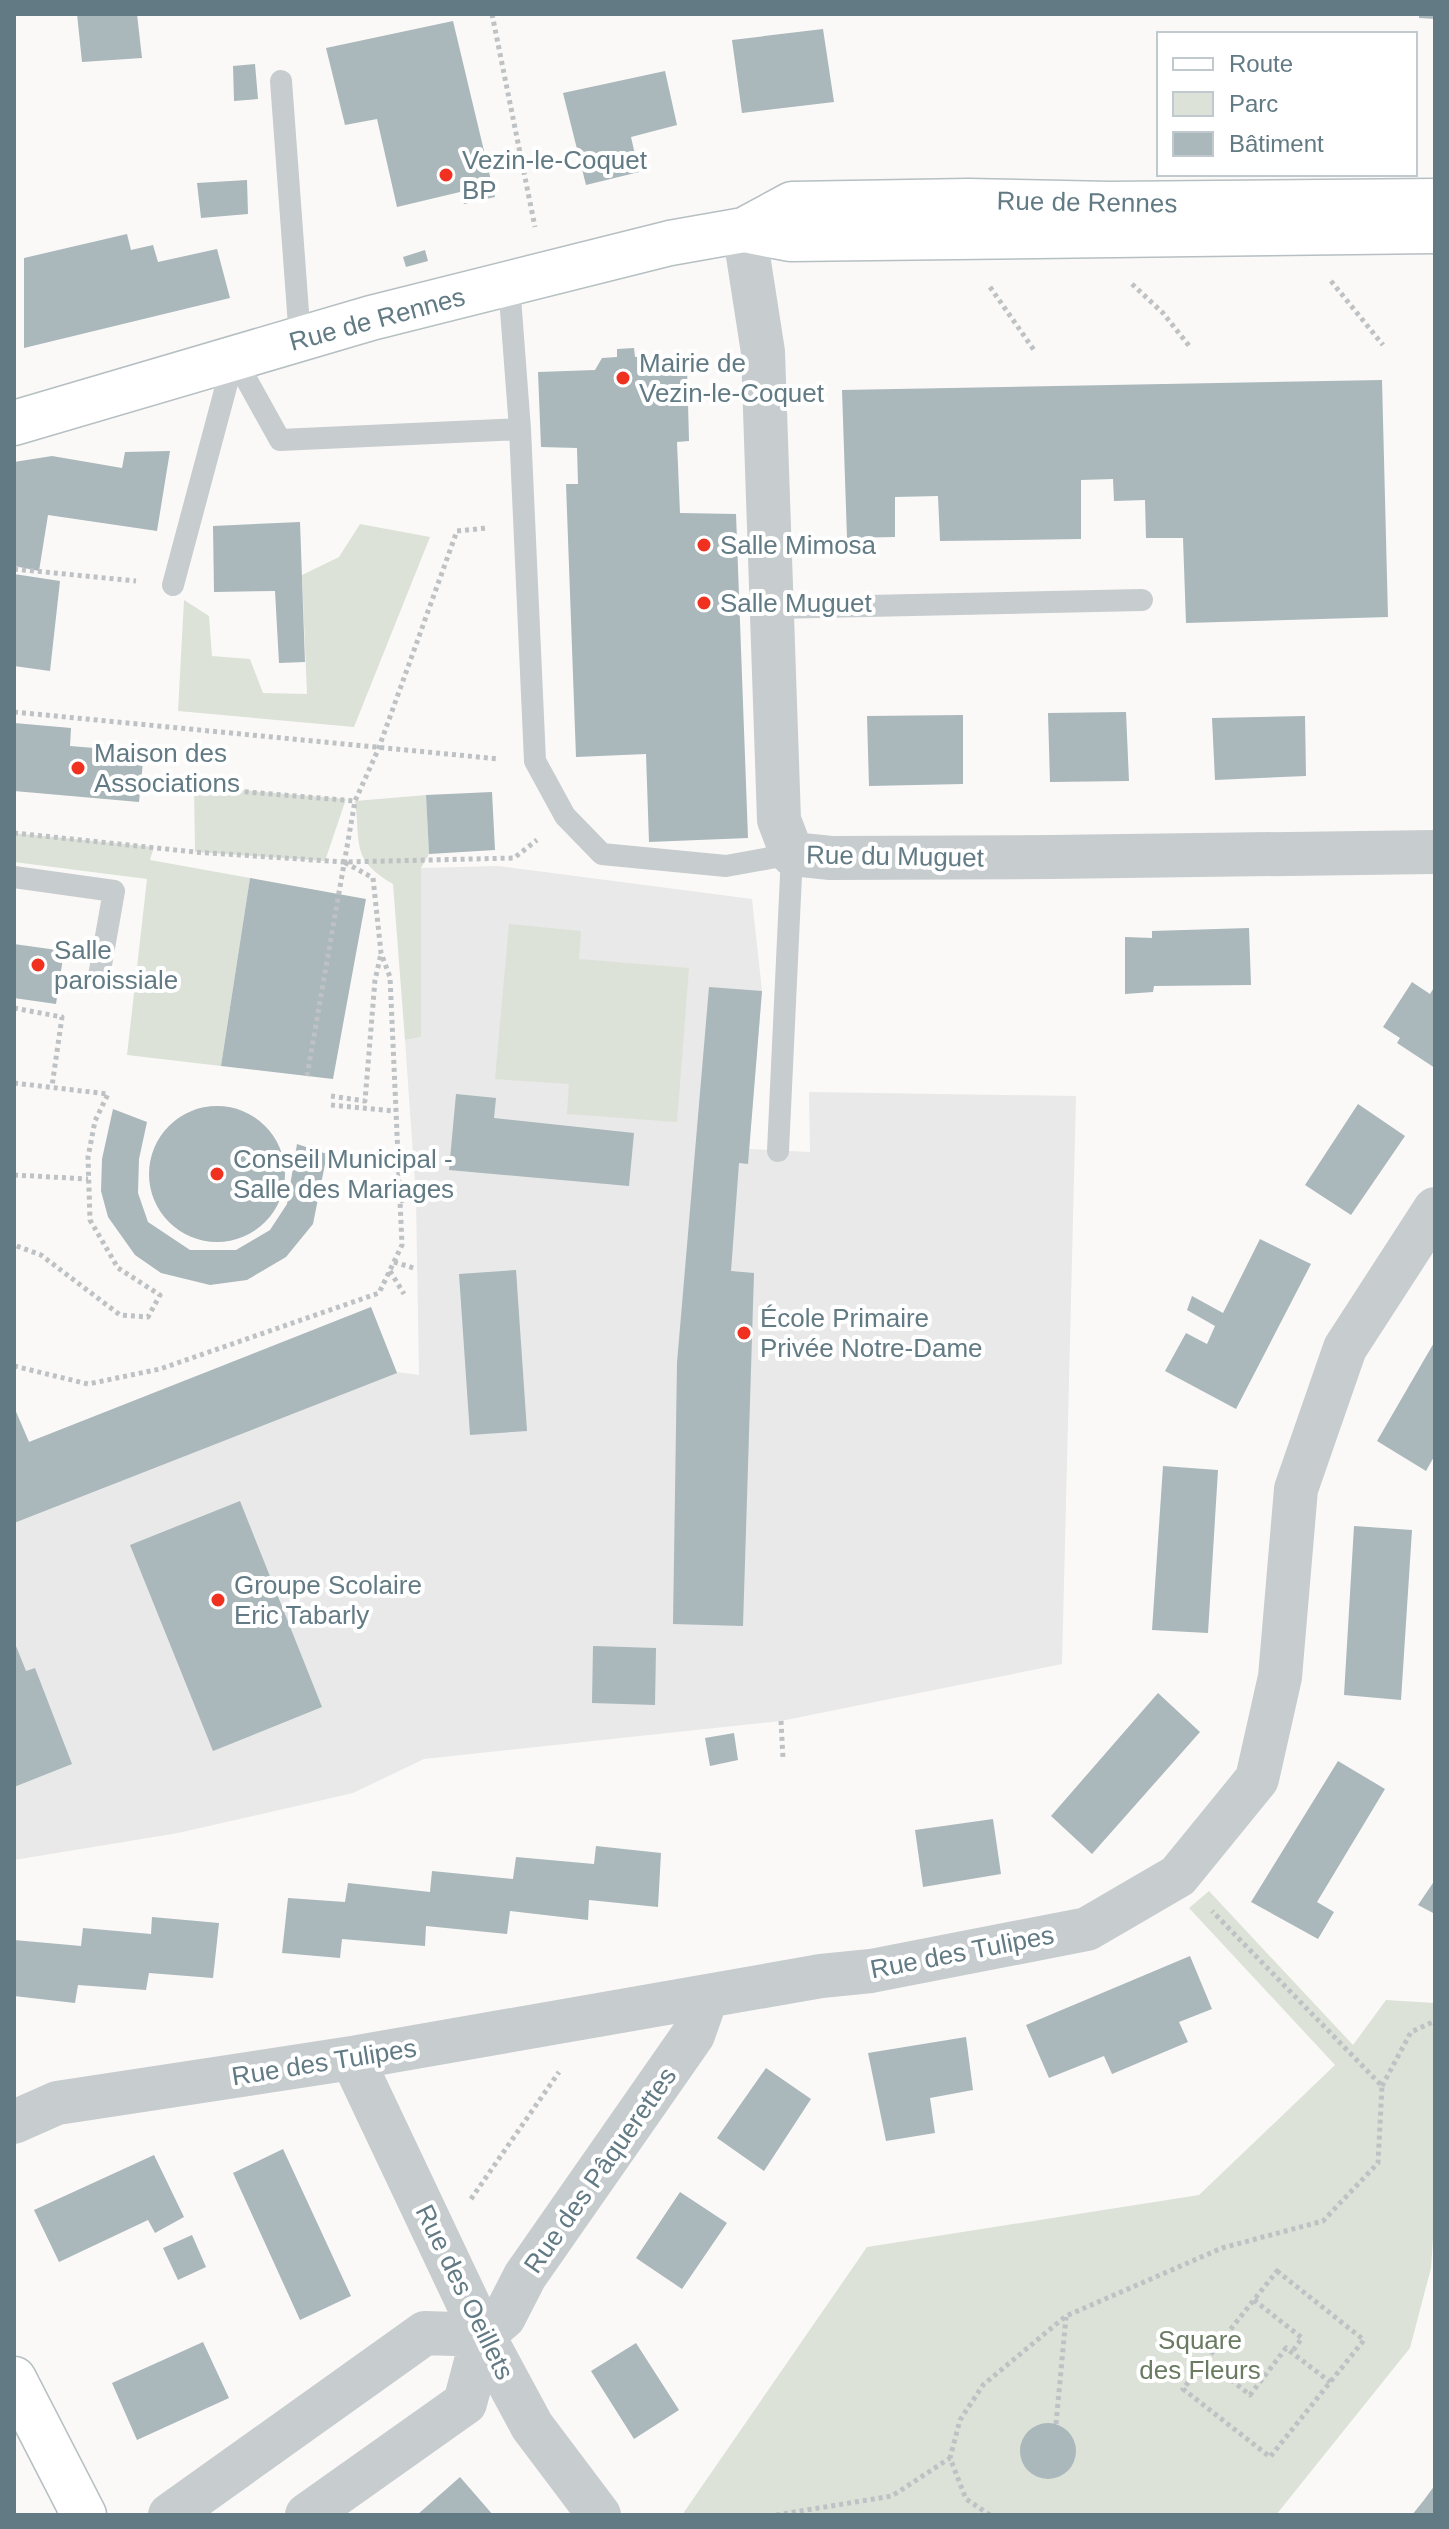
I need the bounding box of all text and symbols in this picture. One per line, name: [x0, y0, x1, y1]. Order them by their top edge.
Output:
legend: [1157, 32, 1417, 176]
text: Route: [1229, 50, 1293, 77]
text: Parc: [1229, 90, 1278, 117]
text: Bâtiment: [1229, 130, 1324, 157]
place label: Vezin-le-Coquet BP: [462, 145, 648, 205]
marker: Vezin-le-Coquet BP: [437, 166, 455, 184]
street label: Rue de Rennes: [996, 185, 1178, 219]
street label: Rue de Rennes: [286, 281, 468, 357]
place label: Mairie de Vezin-le-Coquet: [639, 348, 825, 408]
marker: Mairie de Vezin-le-Coquet: [614, 369, 632, 387]
place label: Salle Mimosa: [720, 530, 877, 560]
marker: Salle Mimosa: [695, 536, 713, 554]
place label: Salle Muguet: [720, 588, 873, 618]
marker: Salle Muguet: [695, 594, 713, 612]
place label: Maison des Associations: [94, 738, 240, 798]
marker: Maison des Associations: [69, 759, 87, 777]
street label: Rue du Muguet: [806, 839, 985, 873]
place label: Salle paroissiale: [54, 935, 178, 995]
marker: Salle paroissiale: [29, 956, 47, 974]
place label: Conseil Municipal - Salle des Mariages: [233, 1144, 454, 1204]
marker: Conseil Municipal - Salle des Mariages: [208, 1165, 226, 1183]
place label: École Primaire Privée Notre-Dame: [760, 1303, 983, 1363]
marker: École Primaire Privée Notre-Dame: [735, 1324, 753, 1342]
place label: Groupe Scolaire Eric Tabarly: [234, 1570, 422, 1630]
marker: Groupe Scolaire Eric Tabarly: [209, 1591, 227, 1609]
street label: Rue des Tulipes: [868, 1919, 1056, 1985]
street label: Rue des Tulipes: [230, 2033, 418, 2091]
street label: Rue des Pâquerettes: [518, 2061, 682, 2279]
street label: Rue des Oeillets: [410, 2200, 520, 2384]
park label: Square des Fleurs: [1139, 2325, 1261, 2385]

